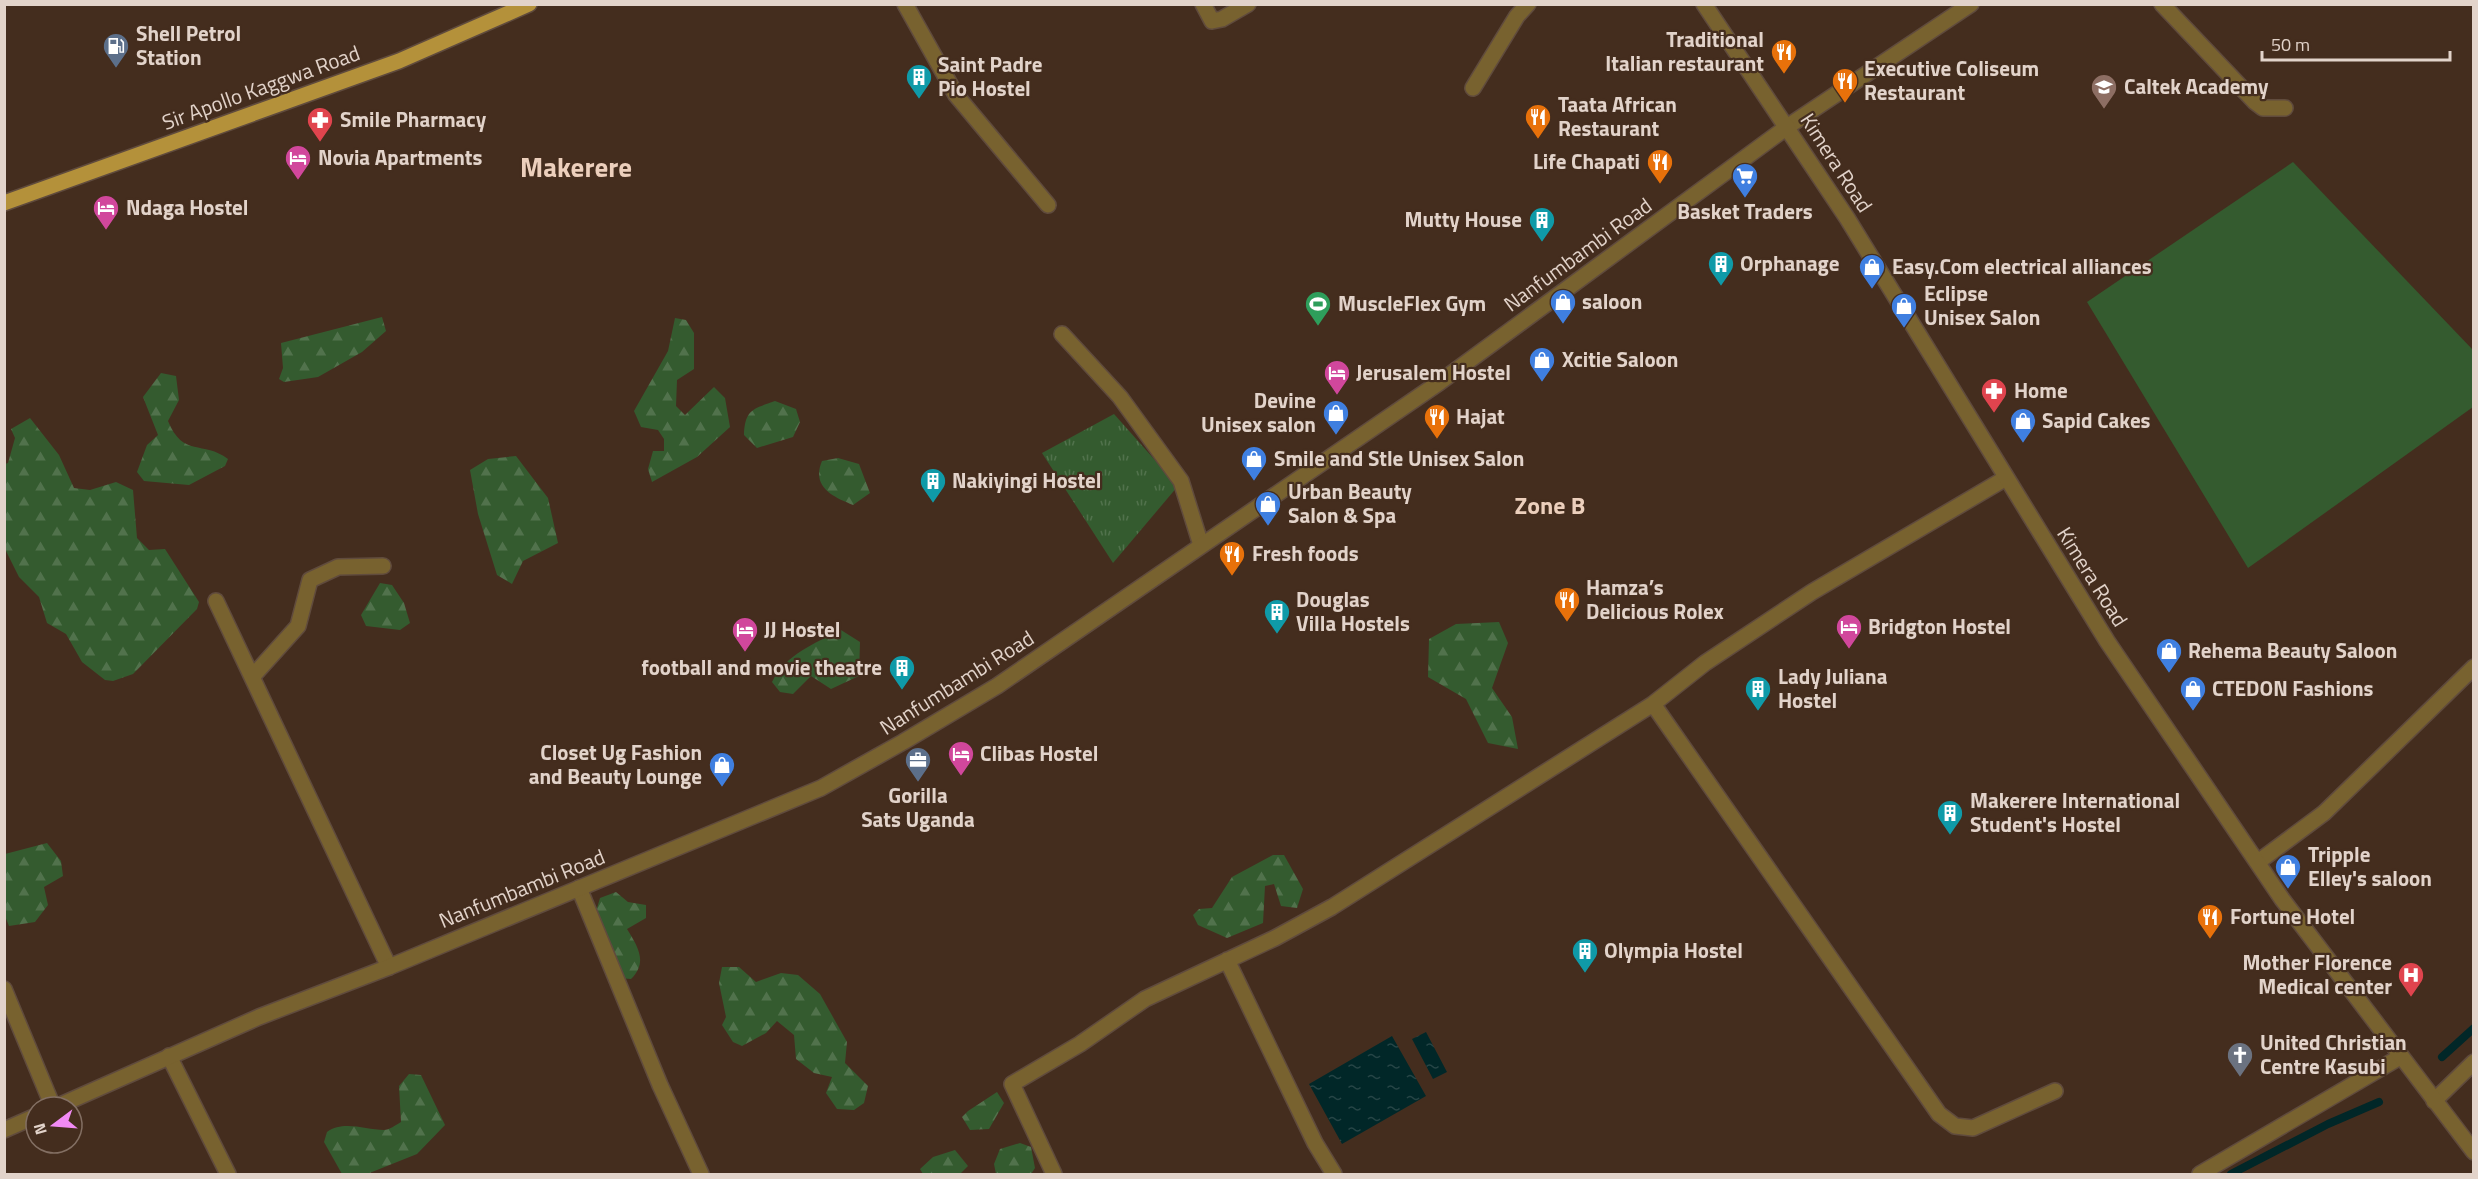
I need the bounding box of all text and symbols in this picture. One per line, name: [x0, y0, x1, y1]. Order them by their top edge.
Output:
place label: Shell Petrol Station: [136, 17, 241, 73]
place label: Traditional Italian restaurant: [1605, 23, 1764, 79]
scale bar: [2262, 24, 2450, 62]
fuel station icon: Shell Petrol Station: [101, 31, 131, 69]
text: 50 m: [2271, 31, 2310, 58]
street label: Sir Apollo Kaggwa Road: [157, 36, 364, 138]
restaurant icon: Traditional Italian restaurant: [1769, 37, 1799, 75]
place label: Saint Padre Pio Hostel: [938, 48, 1043, 104]
place label: Executive Coliseum Restaurant: [1864, 52, 2039, 108]
building icon: Saint Padre Pio Hostel: [904, 62, 934, 100]
restaurant icon: Executive Coliseum Restaurant: [1830, 66, 1860, 104]
place label: Caltek Academy: [2124, 70, 2269, 102]
school or university icon: Caltek Academy: [2089, 72, 2119, 110]
place label: Taata African Restaurant: [1558, 88, 1677, 144]
restaurant icon: Taata African Restaurant: [1523, 102, 1553, 140]
place label: Smile Pharmacy: [340, 103, 487, 135]
pharmacy icon: Smile Pharmacy: [305, 105, 335, 143]
street label: Kimera Road: [1793, 107, 1881, 218]
place label: Novia Apartments: [318, 141, 483, 173]
hotel icon: Novia Apartments: [283, 143, 313, 181]
place label: Life Chapati: [1533, 145, 1640, 177]
district label: Makerere: [520, 146, 632, 187]
restaurant icon: Life Chapati: [1645, 147, 1675, 185]
supermarket icon: Basket Traders: [1730, 161, 1760, 199]
street label: Nanfumbambi Road: [1497, 189, 1658, 319]
place label: Ndaga Hostel: [126, 191, 248, 223]
hotel icon: Ndaga Hostel: [91, 193, 121, 231]
place label: Basket Traders: [1677, 195, 1813, 227]
place label: Mutty House: [1404, 203, 1522, 235]
building icon: Mutty House: [1527, 205, 1557, 243]
place label: Orphanage: [1740, 247, 1840, 279]
building icon: Orphanage: [1706, 249, 1736, 287]
place label: Easy.Com electrical alliances: [1892, 250, 2152, 282]
shop icon: Easy.Com electrical alliances: [1857, 252, 1887, 290]
place label: Eclipse Unisex Salon: [1924, 277, 2040, 333]
place label: saloon: [1582, 285, 1642, 317]
place label: MuscleFlex Gym: [1338, 287, 1486, 319]
shop icon: saloon: [1548, 287, 1578, 325]
sports icon: MuscleFlex Gym: [1303, 289, 1333, 327]
shop icon: Eclipse Unisex Salon: [1889, 291, 1919, 329]
place label: Xcitie Saloon: [1562, 343, 1678, 375]
shop icon: Xcitie Saloon: [1527, 345, 1557, 383]
place label: Jerusalem Hostel: [1356, 356, 1511, 388]
hotel icon: Jerusalem Hostel: [1322, 358, 1352, 396]
place label: Home: [2014, 374, 2068, 406]
pharmacy icon: Home: [1979, 376, 2009, 414]
place label: Devine Unisex salon: [1201, 384, 1316, 440]
shop icon: Devine Unisex salon: [1321, 398, 1351, 436]
place label: Hajat: [1456, 400, 1505, 432]
restaurant icon: Hajat: [1422, 402, 1452, 440]
place label: Sapid Cakes: [2042, 404, 2151, 436]
shop icon: Sapid Cakes: [2008, 406, 2038, 444]
place label: Smile and Stle Unisex Salon: [1274, 442, 1524, 474]
shop icon: Smile and Stle Unisex Salon: [1239, 444, 1269, 482]
place label: Nakiyingi Hostel: [952, 464, 1102, 496]
building icon: Nakiyingi Hostel: [918, 466, 948, 504]
place label: Urban Beauty Salon & Spa: [1288, 475, 1412, 531]
district label: Zone B: [1515, 487, 1585, 523]
shop icon: Urban Beauty Salon & Spa: [1253, 489, 1283, 527]
street label: Kimera Road: [2049, 520, 2136, 633]
place label: Fresh foods: [1252, 537, 1359, 569]
restaurant icon: Fresh foods: [1217, 539, 1247, 577]
place label: Hamza’s Delicious Rolex: [1586, 571, 1724, 627]
place label: Douglas Villa Hostels: [1296, 583, 1410, 639]
restaurant icon: Hamza’s Delicious Rolex: [1552, 585, 1582, 623]
building icon: Douglas Villa Hostels: [1262, 597, 1292, 635]
place label: Bridgton Hostel: [1868, 610, 2011, 642]
hotel icon: Bridgton Hostel: [1834, 612, 1864, 650]
place label: JJ Hostel: [764, 613, 841, 645]
hotel icon: JJ Hostel: [730, 615, 760, 653]
street label: Nanfumbambi Road: [873, 622, 1040, 742]
place label: Rehema Beauty Saloon: [2188, 634, 2397, 666]
shop icon: Rehema Beauty Saloon: [2154, 636, 2184, 674]
place label: football and movie theatre: [641, 651, 882, 683]
building icon: football and movie theatre: [887, 653, 917, 691]
place label: Lady Juliana Hostel: [1778, 660, 1888, 716]
place label: CTEDON Fashions: [2212, 672, 2374, 704]
building icon: Lady Juliana Hostel: [1743, 674, 1773, 712]
shop icon: CTEDON Fashions: [2178, 674, 2208, 712]
place label: Closet Ug Fashion and Beauty Lounge: [529, 736, 702, 792]
place label: Clibas Hostel: [980, 737, 1098, 769]
hotel icon: Clibas Hostel: [946, 739, 976, 777]
office icon: Gorilla Sats Uganda: [903, 745, 933, 783]
shop icon: Closet Ug Fashion and Beauty Lounge: [707, 750, 737, 788]
place label: Gorilla Sats Uganda: [861, 779, 975, 835]
place label: Makerere International Student's Hostel: [1970, 784, 2180, 840]
building icon: Makerere International Student's Hostel: [1935, 798, 1965, 836]
place label: Tripple Elley's saloon: [2308, 838, 2432, 894]
street label: Nanfumbambi Road: [434, 840, 609, 936]
shop icon: Tripple Elley's saloon: [2273, 852, 2303, 890]
place label: Fortune Hotel: [2230, 900, 2355, 932]
restaurant icon: Fortune Hotel: [2195, 902, 2225, 940]
place label: Olympia Hostel: [1604, 934, 1743, 966]
building icon: Olympia Hostel: [1570, 936, 1600, 974]
place label: Mother Florence Medical center: [2242, 946, 2392, 1002]
hospital icon: Mother Florence Medical center: [2396, 960, 2426, 998]
place label: United Christian Centre Kasubi: [2260, 1026, 2407, 1082]
church icon: United Christian Centre Kasubi: [2225, 1040, 2255, 1078]
north arrow: [24, 1095, 84, 1155]
text: N: [27, 1120, 53, 1138]

